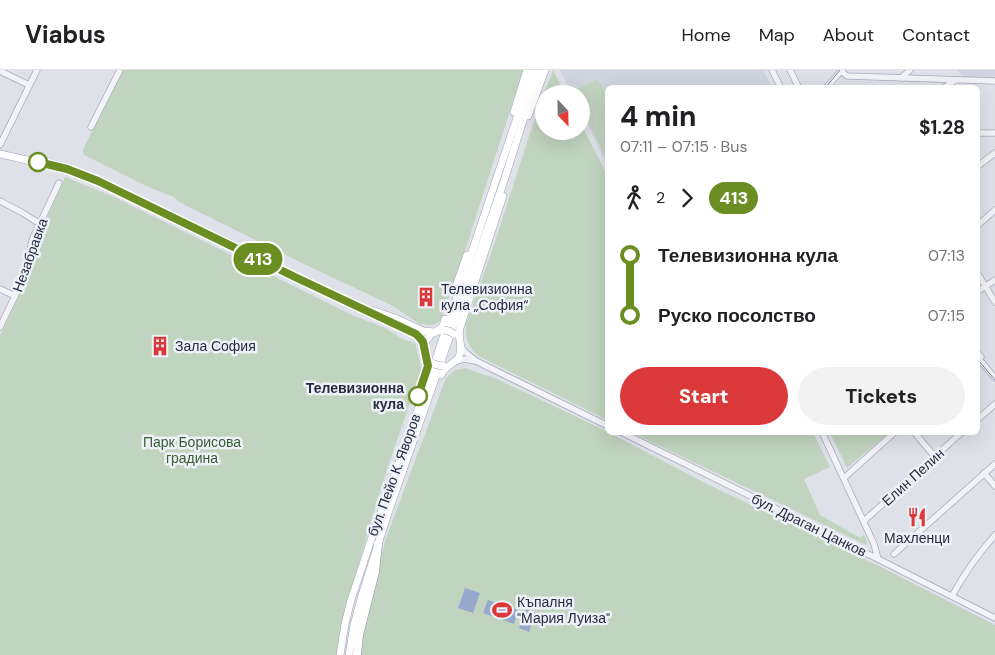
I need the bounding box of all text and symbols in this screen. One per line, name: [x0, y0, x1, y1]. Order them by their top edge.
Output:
text: Viabus: [25, 19, 106, 50]
text: Home: [681, 23, 731, 47]
text: Map: [759, 23, 795, 47]
text: About: [823, 23, 874, 47]
text: Contact: [902, 23, 970, 47]
north arrow: [535, 85, 590, 140]
map controls: [535, 85, 590, 140]
text: 4 min: [620, 98, 696, 135]
text: $1.28: [919, 115, 965, 140]
text: 07:11 – 07:15 · Bus: [620, 136, 747, 157]
unlabelled marker: [28, 152, 48, 172]
icon: walk: [620, 184, 648, 212]
icon: forward: [673, 184, 701, 212]
text: 413: [719, 186, 748, 210]
text: 2: [656, 187, 665, 208]
street label: Незабравка: [8, 216, 52, 294]
line badge: 413: [229, 243, 287, 275]
text: Телевизионна кула: [658, 243, 838, 268]
text: 07:13: [928, 245, 965, 266]
text: 413: [243, 247, 273, 271]
place label: Телевизионна кула „София“: [441, 280, 533, 314]
building icon: Телевизионна кула „София“: [415, 286, 437, 308]
text: Руско посолство: [658, 303, 816, 328]
text: 07:15: [928, 305, 965, 326]
building icon: Зала София: [149, 335, 171, 357]
place label: Зала София: [175, 337, 256, 355]
button: Start: [620, 367, 788, 425]
button: Tickets: [798, 367, 965, 425]
place label: Телевизионна кула: [306, 379, 404, 413]
marker: Телевизионна кула: [408, 386, 428, 406]
street label: бул. Пейо К. Яворов: [363, 411, 425, 539]
park label: Парк Борисова градина: [143, 433, 241, 467]
street label: Елин Пелин: [878, 444, 948, 510]
street label: бул. Драган Цанков: [748, 489, 870, 561]
restaurant icon: Махленци: [906, 506, 928, 528]
place label: Махленци: [884, 529, 950, 547]
place label: Къпалня "Мария Луиза": [517, 593, 610, 627]
sports icon: Къпалня "Мария Луиза": [491, 599, 513, 621]

